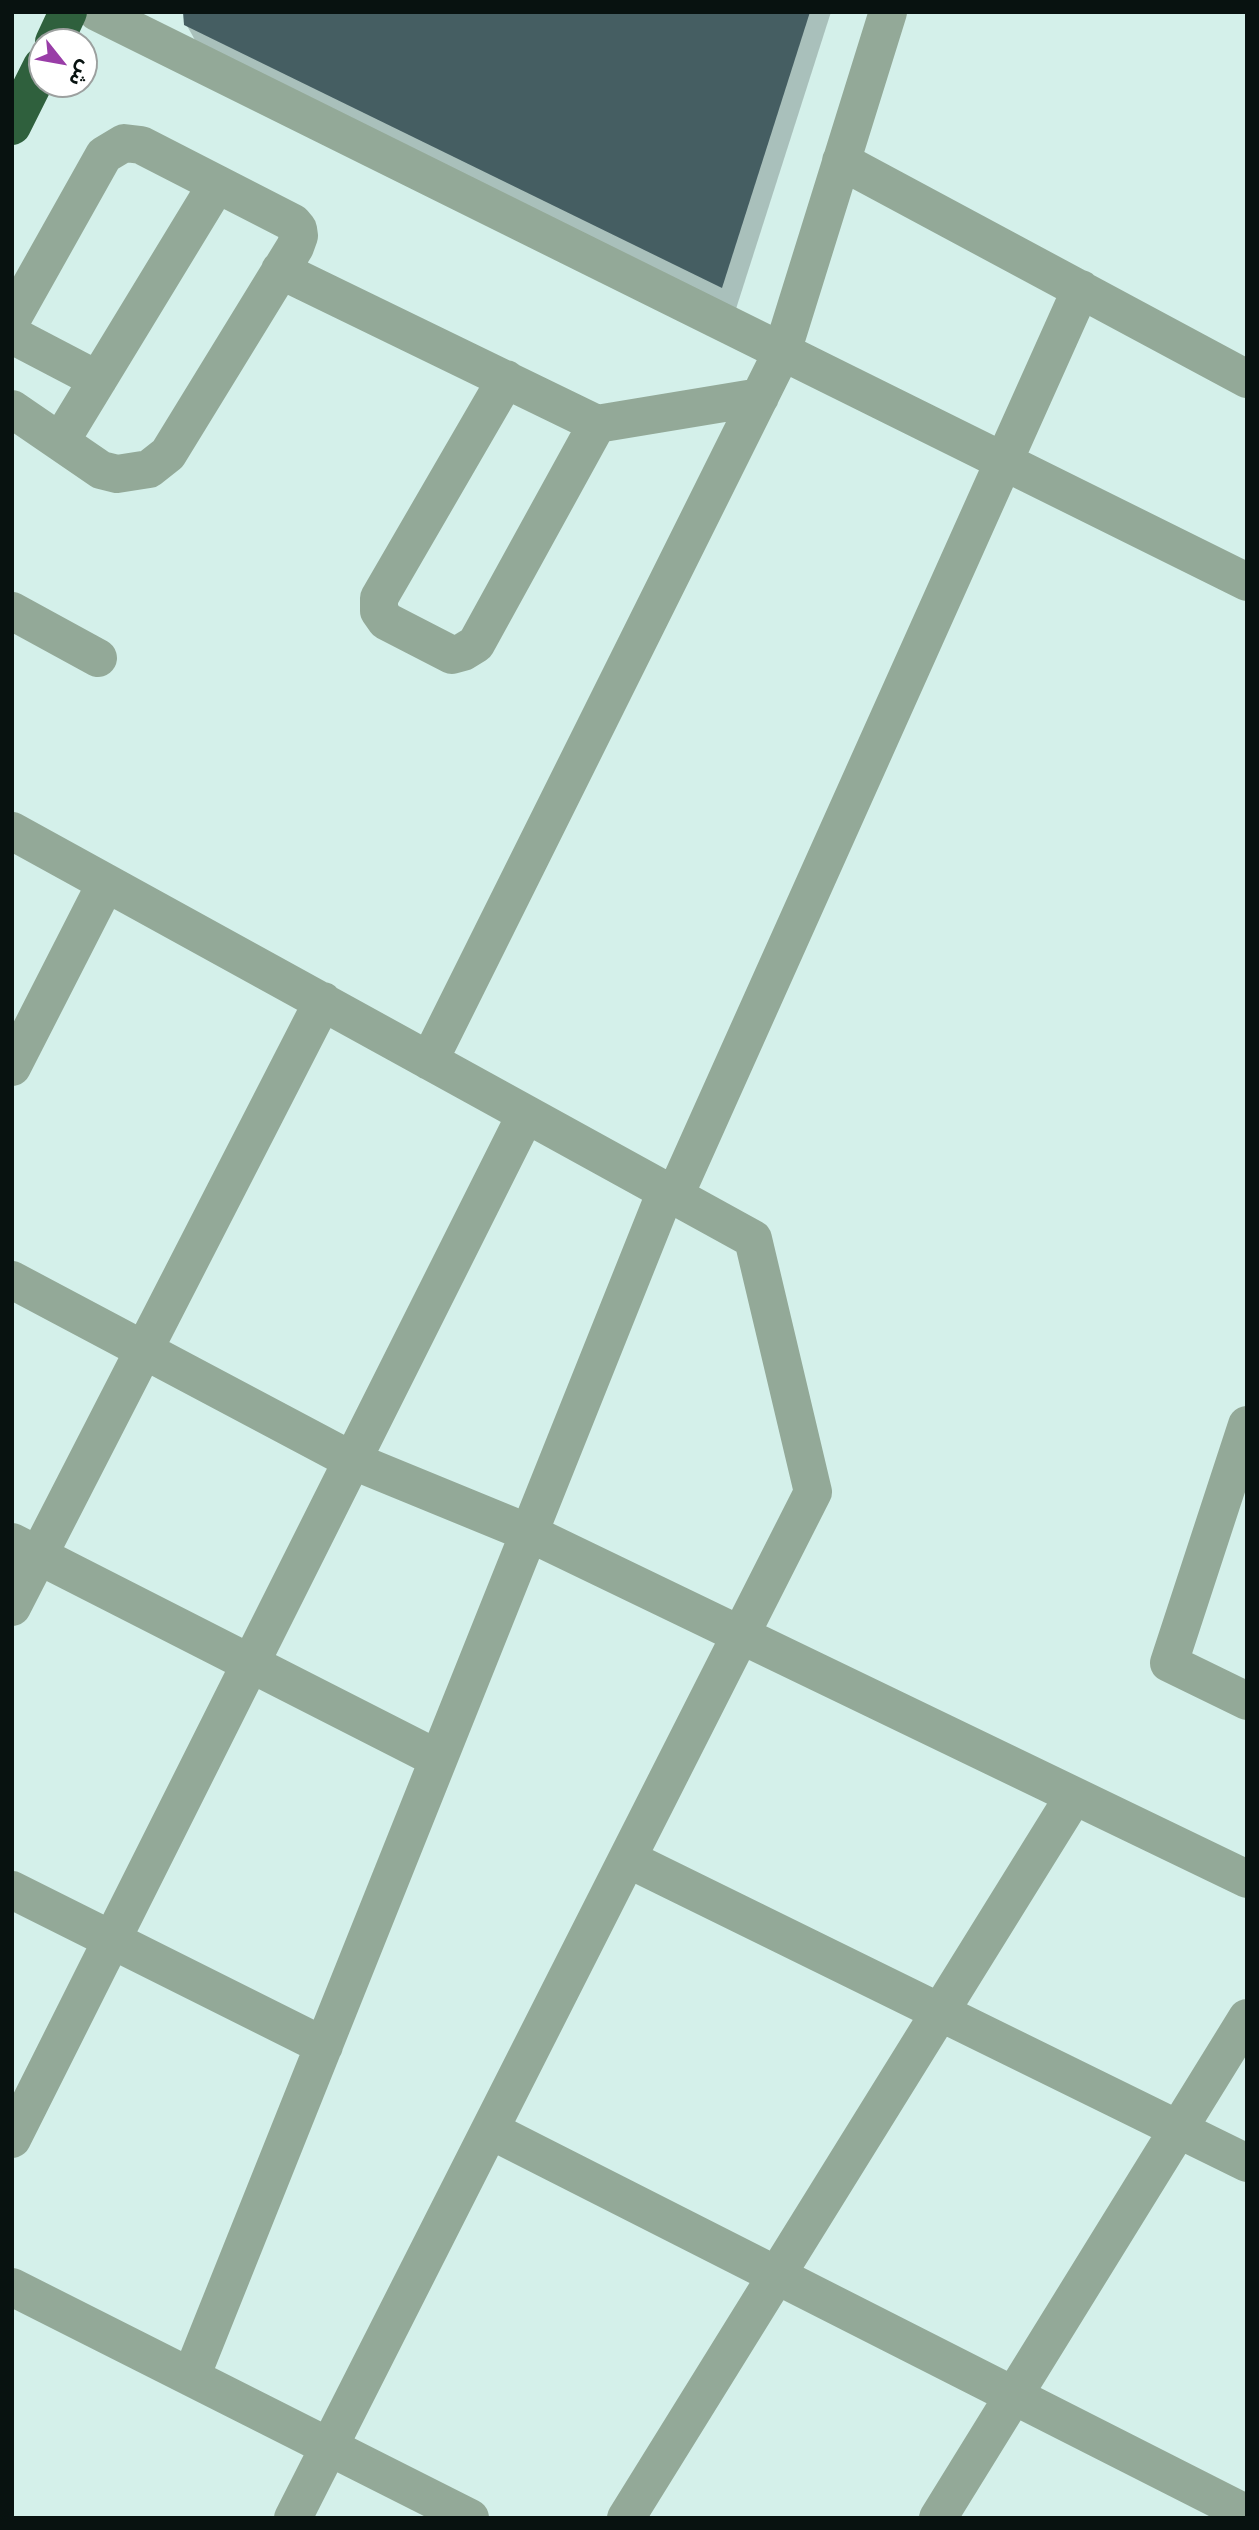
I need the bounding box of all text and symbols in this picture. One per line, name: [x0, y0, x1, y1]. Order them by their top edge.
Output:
north arrow: [28, 28, 98, 98]
text: ش: [61, 55, 98, 91]

